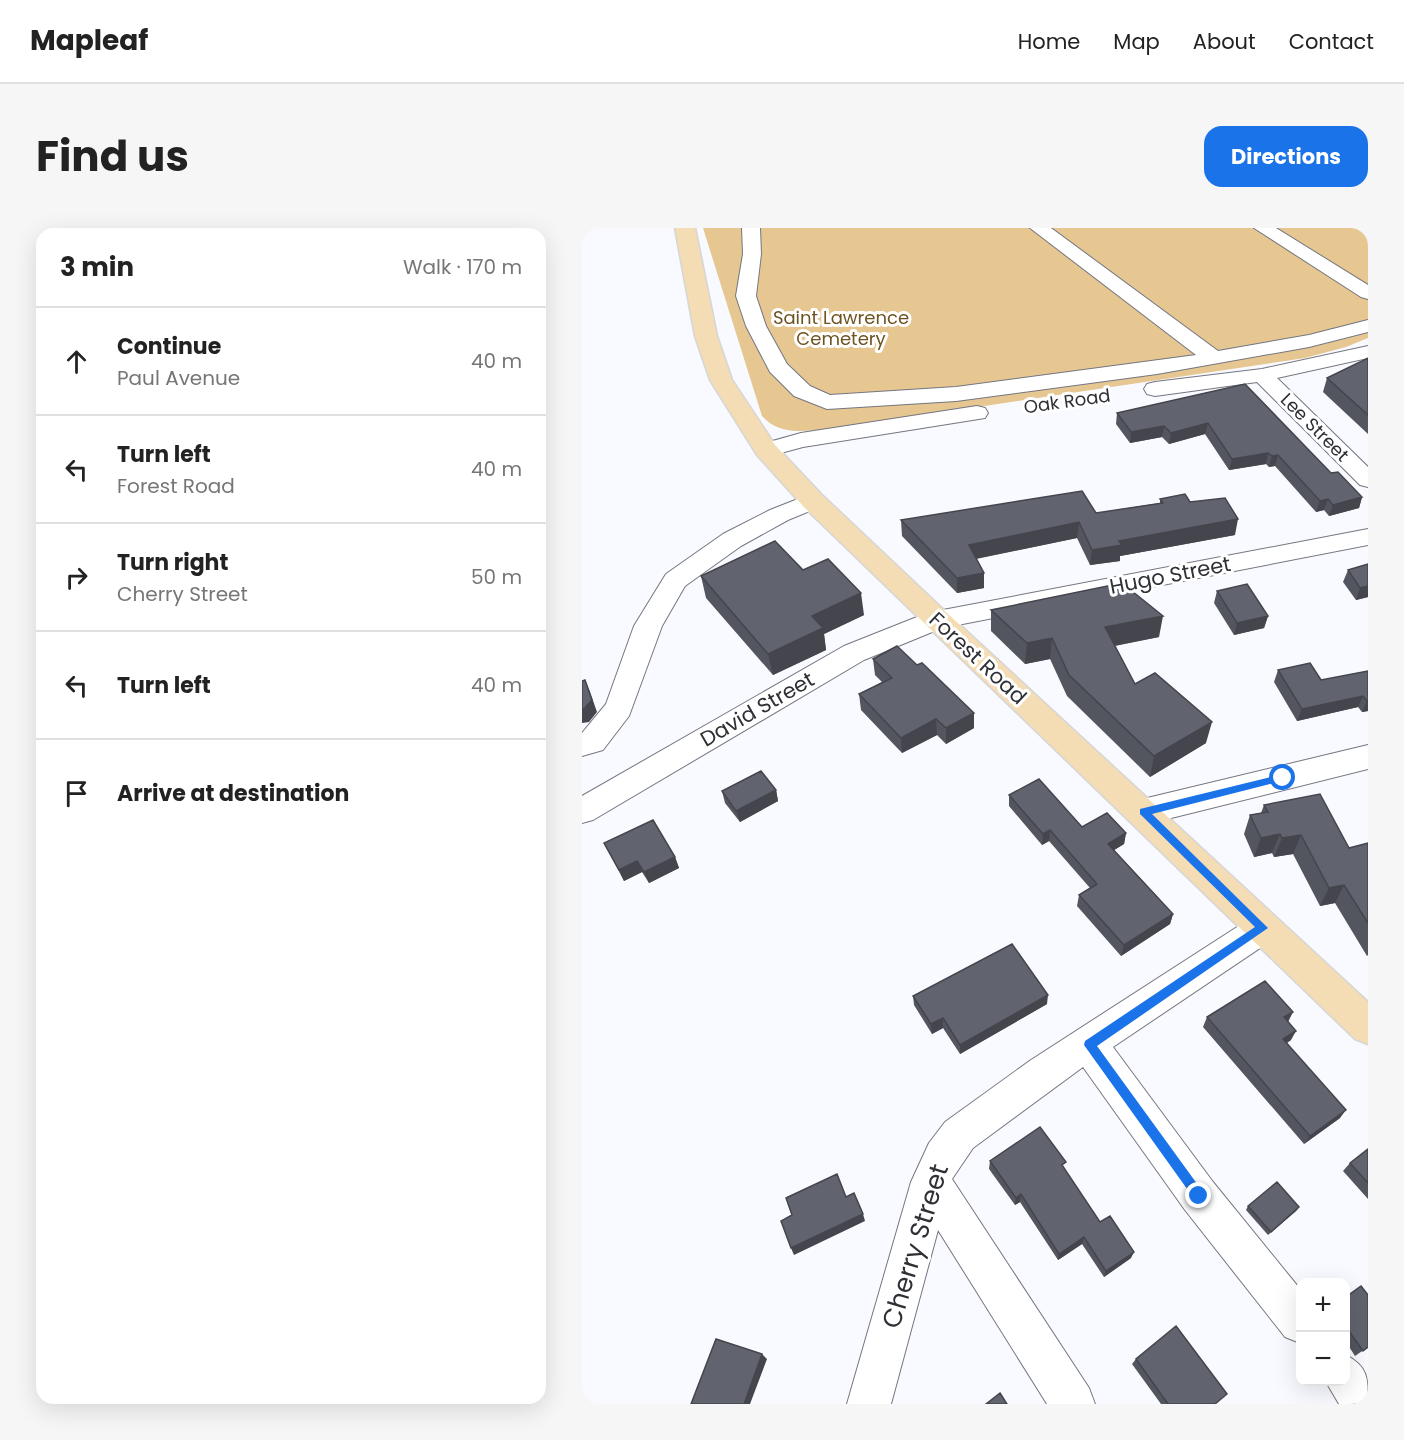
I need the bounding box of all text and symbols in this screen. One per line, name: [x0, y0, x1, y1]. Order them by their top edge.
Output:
text: Mapleaf: [30, 21, 148, 60]
text: Home: [1018, 27, 1080, 56]
text: Map: [1113, 27, 1160, 56]
text: About: [1193, 27, 1256, 56]
text: Contact: [1289, 27, 1374, 56]
button: Directions: [1204, 126, 1368, 187]
text: Find us: [36, 127, 189, 186]
text: 3 min: [60, 249, 134, 285]
text: Walk · 170 m: [403, 253, 522, 281]
park label: Saint Lawrence Cemetery: [773, 305, 909, 351]
text: Continue: [117, 331, 221, 362]
icon: ahead: [60, 345, 93, 378]
text: 40 m: [471, 347, 522, 375]
text: Paul Avenue: [117, 364, 240, 392]
street label: Oak Road: [1022, 383, 1112, 419]
street label: Lee Street: [1275, 387, 1355, 467]
text: Turn left: [117, 439, 211, 470]
icon: left: [60, 453, 93, 486]
text: 40 m: [471, 455, 522, 483]
text: Forest Road: [117, 472, 235, 500]
text: Turn right: [117, 547, 228, 578]
street label: Hugo Street: [1107, 549, 1233, 601]
icon: right: [60, 561, 93, 594]
text: 50 m: [471, 563, 522, 591]
text: Cherry Street: [117, 580, 248, 608]
street label: Forest Road: [923, 605, 1033, 711]
street label: David Street: [695, 665, 819, 753]
icon: left: [60, 669, 93, 702]
text: Turn left: [117, 670, 211, 701]
text: 40 m: [471, 671, 522, 699]
route start: [1269, 764, 1295, 790]
icon: arrive: [60, 777, 93, 810]
text: Arrive at destination: [117, 778, 349, 809]
street label: Cherry Street: [873, 1159, 957, 1333]
route end: [1185, 1182, 1211, 1208]
map controls: [1296, 1278, 1350, 1386]
button: +: [1296, 1278, 1350, 1332]
button: −: [1296, 1332, 1350, 1386]

